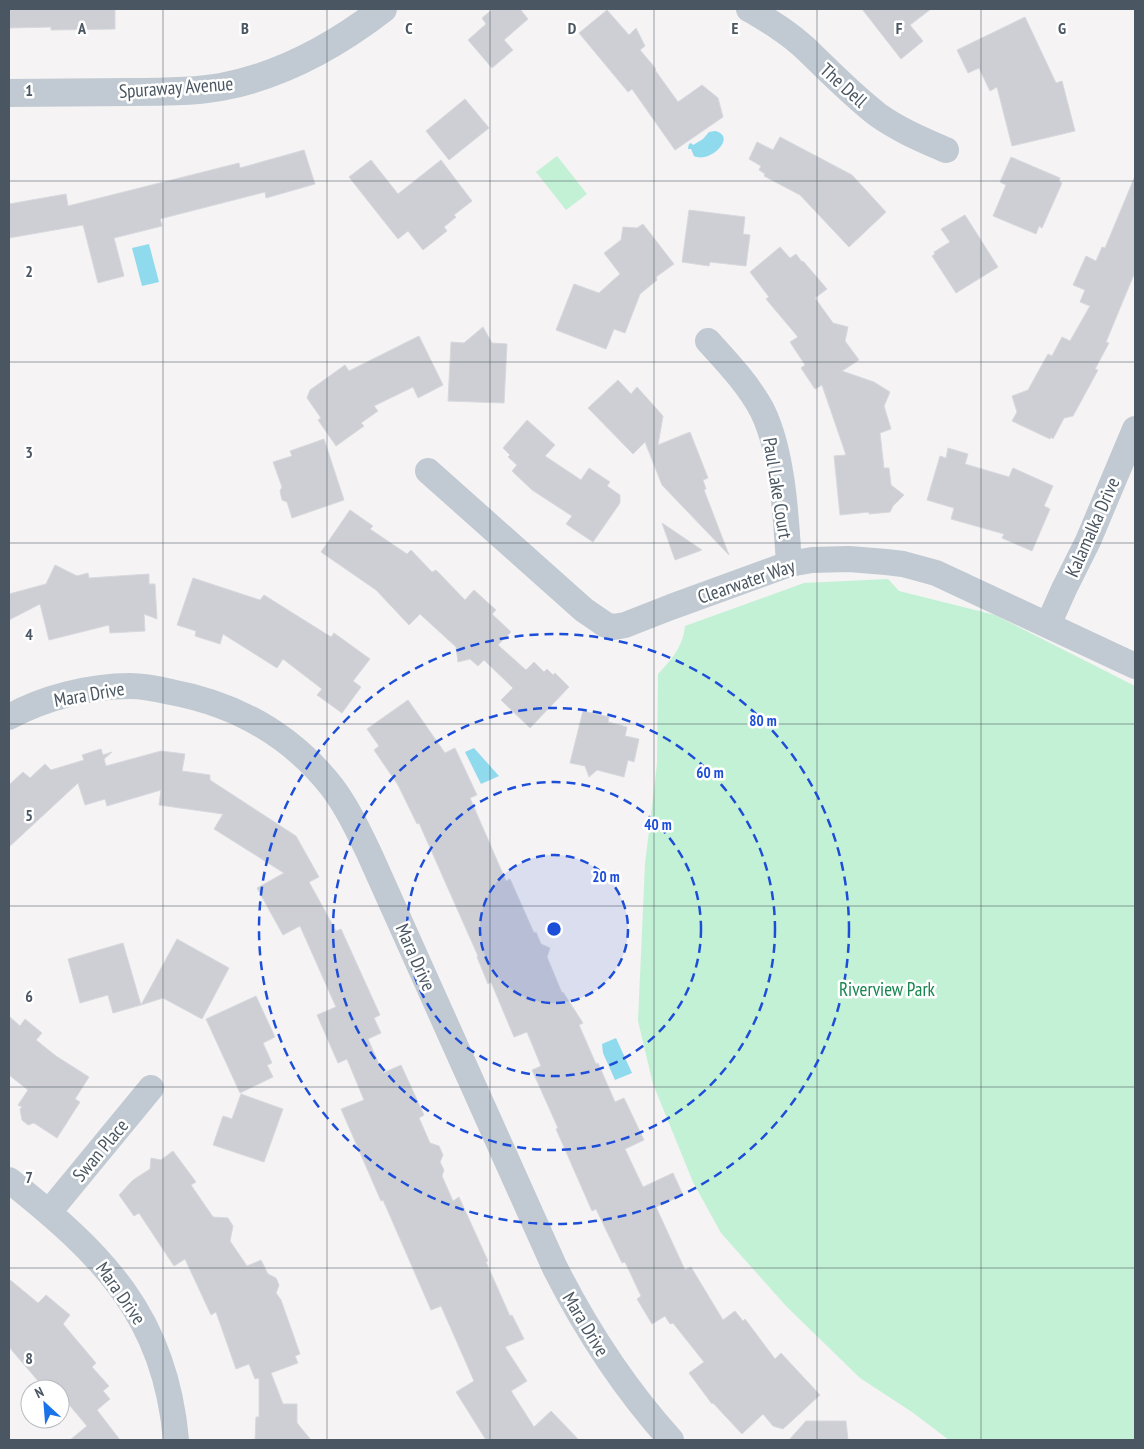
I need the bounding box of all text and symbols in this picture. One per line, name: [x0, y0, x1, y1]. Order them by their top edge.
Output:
text: A: [77, 18, 87, 38]
text: B: [241, 18, 249, 38]
text: C: [405, 18, 413, 38]
text: D: [568, 18, 577, 38]
text: E: [732, 18, 739, 38]
text: F: [896, 18, 903, 38]
text: G: [1058, 18, 1066, 38]
street label: The Dell: [815, 58, 873, 113]
street label: Spuraway Avenue: [118, 71, 234, 103]
text: 1: [25, 80, 33, 100]
text: 2: [25, 261, 33, 281]
street label: Paul Lake Court: [758, 436, 798, 541]
text: 3: [25, 442, 33, 462]
street label: Kalamalka Drive: [1059, 473, 1125, 581]
street label: Clearwater Way: [694, 553, 799, 609]
text: 4: [25, 624, 33, 644]
street label: Mara Drive: [52, 676, 126, 712]
text: 80 m: [749, 711, 777, 730]
text: 60 m: [696, 763, 724, 782]
text: 5: [25, 805, 33, 825]
text: 40 m: [644, 815, 672, 834]
text: 20 m: [592, 867, 620, 886]
street label: Mara Drive: [391, 920, 441, 994]
centre of rings: [545, 920, 563, 938]
park label: Riverview Park: [839, 977, 936, 1001]
text: 6: [25, 986, 33, 1006]
street label: Swan Place: [67, 1114, 133, 1186]
text: 7: [25, 1167, 33, 1187]
street label: Mara Drive: [91, 1257, 151, 1329]
street label: Mara Drive: [557, 1287, 615, 1361]
text: 8: [25, 1348, 33, 1368]
north arrow: [20, 1379, 70, 1429]
text: N: [32, 1383, 47, 1402]

